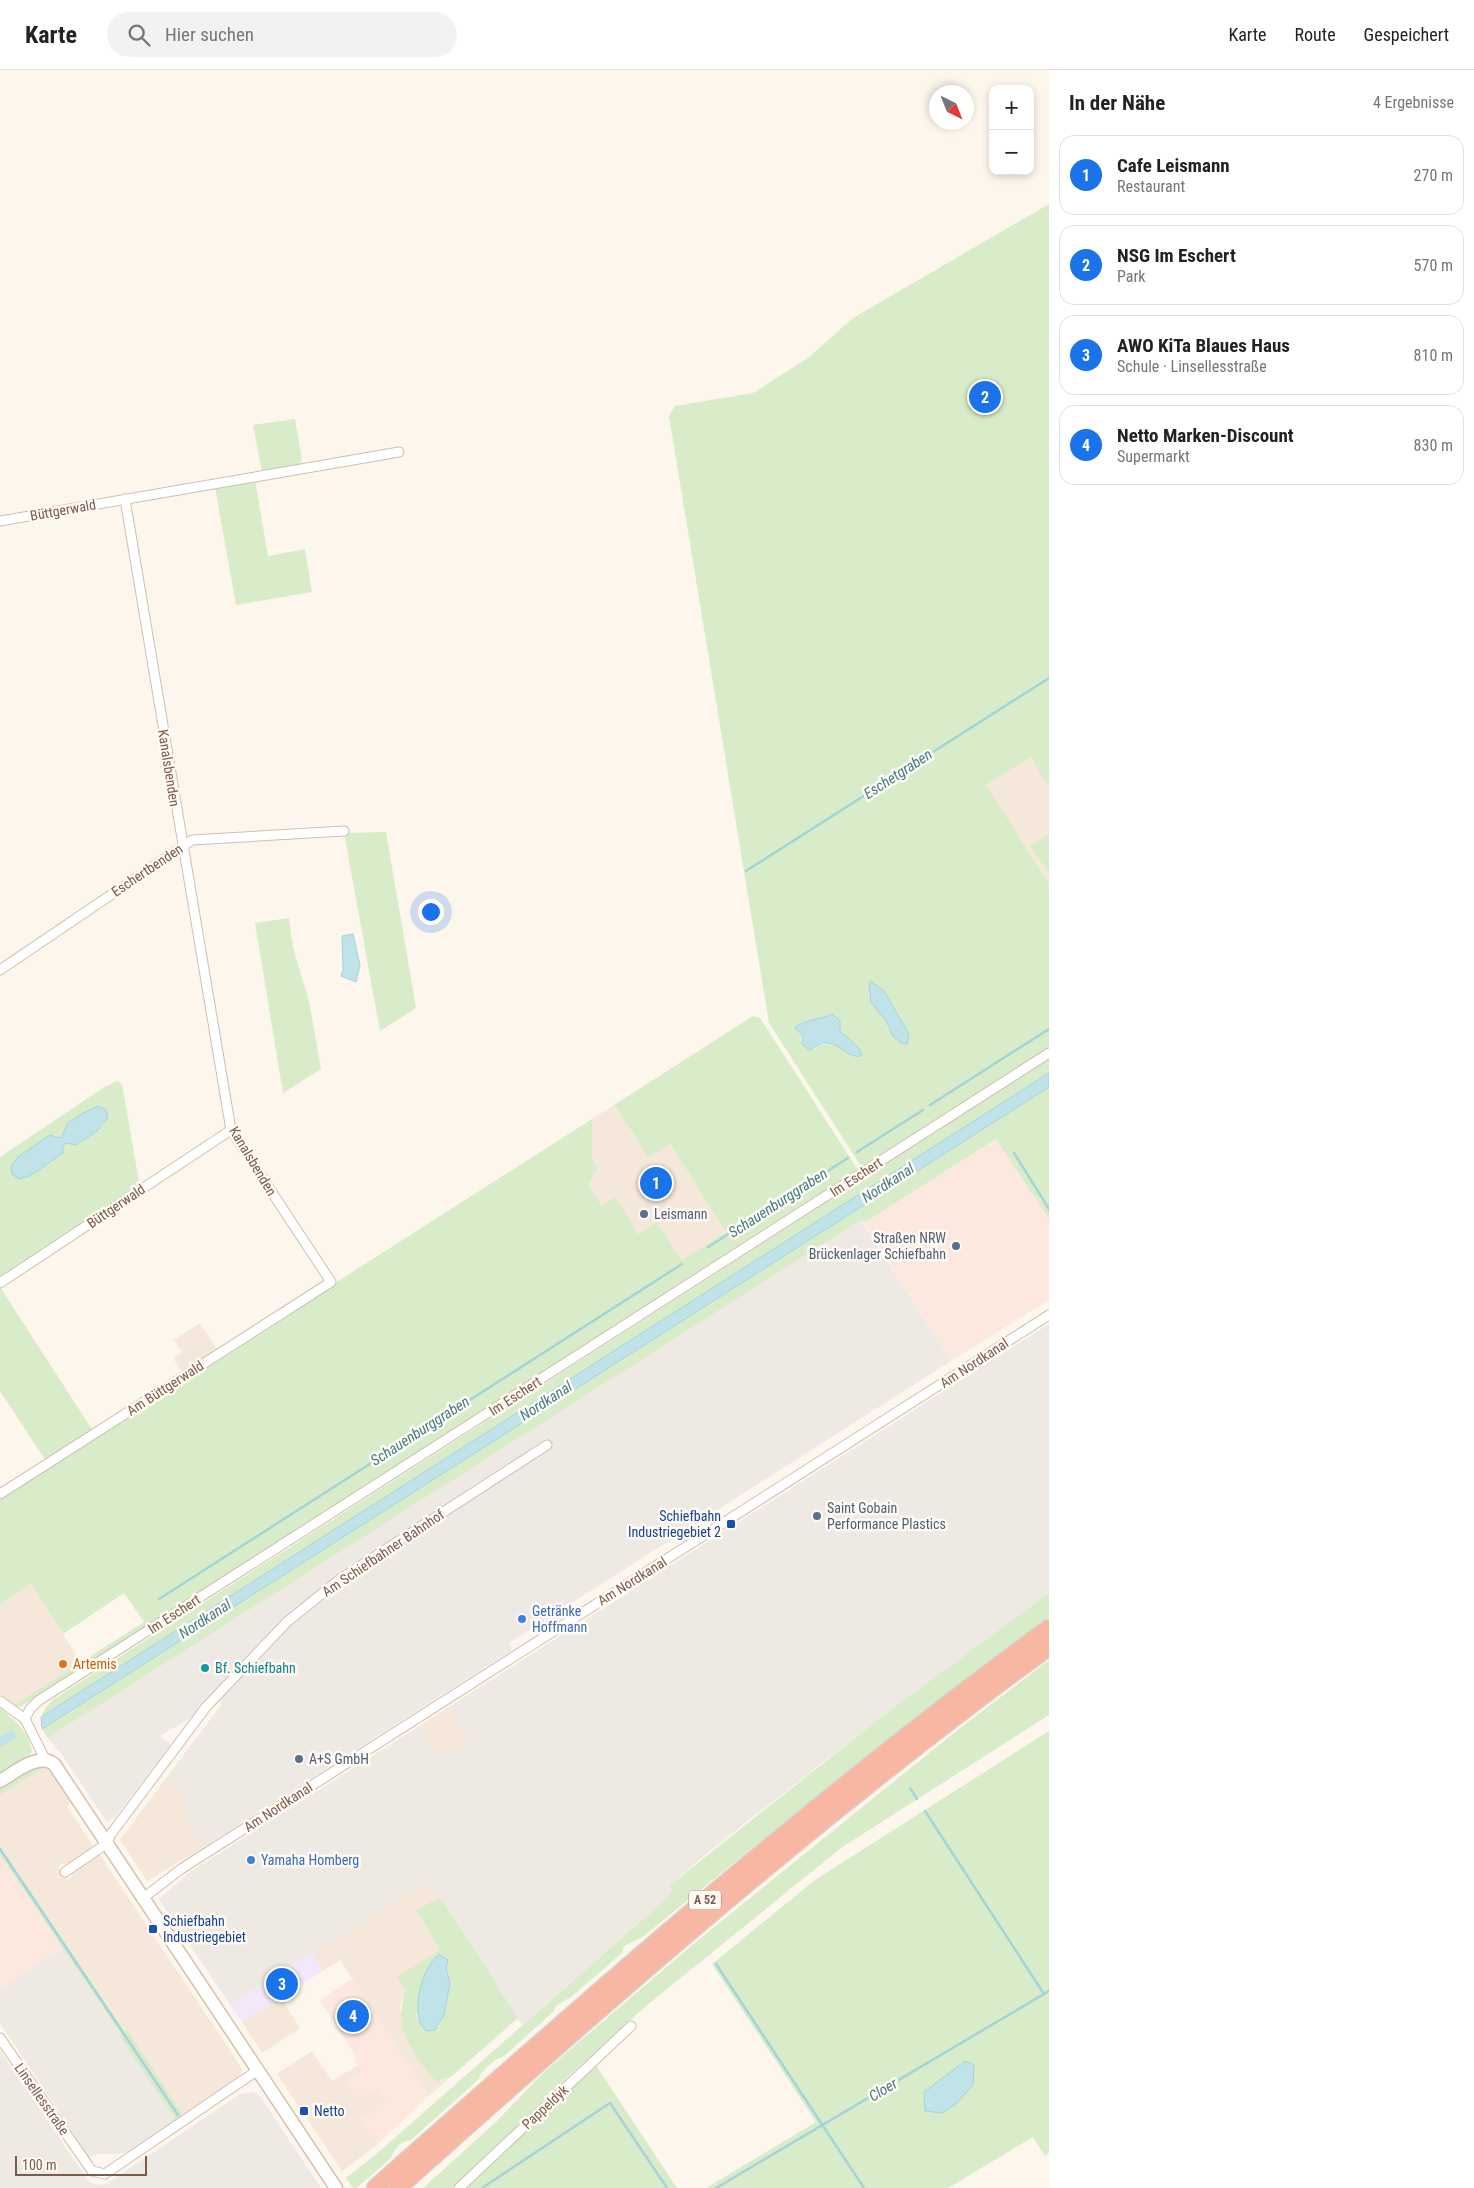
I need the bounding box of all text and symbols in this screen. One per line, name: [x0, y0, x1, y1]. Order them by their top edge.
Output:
search box: [107, 12, 457, 57]
text: Karte: [25, 21, 77, 49]
icon: search: [125, 21, 153, 49]
text: Hier suchen: [165, 23, 254, 46]
text: Karte: [1228, 24, 1267, 45]
text: Route: [1295, 24, 1336, 45]
text: Gespeichert: [1364, 24, 1449, 45]
north arrow: [929, 85, 974, 130]
map controls: [989, 85, 1034, 175]
button: +: [989, 85, 1034, 130]
text: In der Nähe: [1069, 91, 1165, 115]
text: 4 Ergebnisse: [1373, 93, 1454, 112]
button: −: [989, 130, 1034, 175]
text: Cafe Leismann: [1117, 154, 1230, 177]
text: 1: [1082, 166, 1090, 185]
text: 270 m: [1414, 166, 1453, 185]
text: Restaurant: [1117, 177, 1185, 196]
text: NSG Im Eschert: [1117, 244, 1236, 267]
text: 2: [1082, 256, 1090, 275]
text: 570 m: [1414, 256, 1453, 275]
text: Park: [1117, 267, 1146, 286]
text: AWO KiTa Blaues Haus: [1117, 334, 1290, 357]
text: 3: [1082, 346, 1090, 365]
text: 810 m: [1414, 346, 1453, 365]
text: Schule · Linsellesstraße: [1117, 357, 1267, 376]
pin: 2: [969, 378, 1001, 416]
text: Netto Marken-Discount: [1117, 424, 1294, 447]
text: 4: [1082, 436, 1090, 455]
text: 830 m: [1414, 436, 1453, 455]
text: Supermarkt: [1117, 447, 1190, 466]
street label: Büttgerwald: [29, 496, 97, 524]
street label: Kanalsbenden: [155, 728, 183, 808]
water label: Eschetgraben: [860, 745, 936, 803]
street label: Eschertbenden: [108, 840, 186, 900]
your location: [418, 899, 444, 925]
street label: Kanalsbenden: [226, 1123, 280, 1199]
street label: Im Eschert: [827, 1154, 885, 1200]
water label: Nordkanal: [858, 1159, 918, 1207]
pin: 1: [640, 1164, 672, 1202]
water label: Schauenburggraben: [725, 1164, 831, 1242]
street label: Büttgerwald: [84, 1181, 148, 1231]
place label: Leismann: [654, 1206, 708, 1222]
marker: Leismann: [638, 1208, 650, 1220]
place label: Straßen NRW Brückenlager Schiefbahn: [809, 1230, 946, 1262]
marker: Straßen NRW Brückenlager Schiefbahn: [950, 1240, 962, 1252]
street label: Am Nordkanal: [937, 1335, 1011, 1391]
street label: Am Büttgerwald: [124, 1357, 206, 1419]
street label: Im Eschert: [486, 1373, 544, 1419]
water label: Nordkanal: [516, 1377, 576, 1425]
water label: Schauenburggraben: [367, 1392, 473, 1470]
place label: Saint Gobain Performance Plastics: [827, 1500, 946, 1532]
street label: Am Schiefbahner Bahnhof: [319, 1506, 448, 1600]
place label: Schiefbahn Industriegebiet 2: [628, 1508, 721, 1540]
marker: Saint Gobain Performance Plastics: [811, 1510, 823, 1522]
marker: Schiefbahn Industriegebiet 2: [725, 1518, 737, 1530]
street label: Am Nordkanal: [595, 1553, 669, 1609]
street label: Im Eschert: [145, 1591, 203, 1637]
water label: Nordkanal: [175, 1595, 235, 1643]
place label: Getränke Hoffmann: [532, 1603, 587, 1635]
marker: Getränke Hoffmann: [516, 1613, 528, 1625]
place label: Artemis: [73, 1656, 117, 1672]
marker: Artemis: [57, 1658, 69, 1670]
place label: Bf. Schiefbahn: [215, 1660, 296, 1676]
marker: Bf. Schiefbahn: [199, 1662, 211, 1674]
place label: A+S GmbH: [309, 1751, 369, 1767]
marker: A+S GmbH: [293, 1753, 305, 1765]
street label: Am Nordkanal: [241, 1779, 315, 1835]
place label: Yamaha Homberg: [261, 1852, 359, 1868]
marker: Yamaha Homberg: [245, 1854, 257, 1866]
road number: A 52: [689, 1890, 721, 1910]
place label: Schiefbahn Industriegebiet: [163, 1913, 246, 1945]
marker: Schiefbahn Industriegebiet: [147, 1923, 159, 1935]
pin: 3: [266, 1965, 298, 2003]
pin: 4: [337, 1997, 369, 2035]
street label: Linsellesstraße: [11, 2060, 73, 2138]
water label: Cloer: [865, 2074, 901, 2105]
street label: Pappeldyk: [519, 2081, 572, 2132]
place label: Netto: [314, 2103, 344, 2119]
marker: Netto: [298, 2105, 310, 2117]
scale bar: [15, 2153, 148, 2176]
text: 100 m: [22, 2157, 57, 2173]

